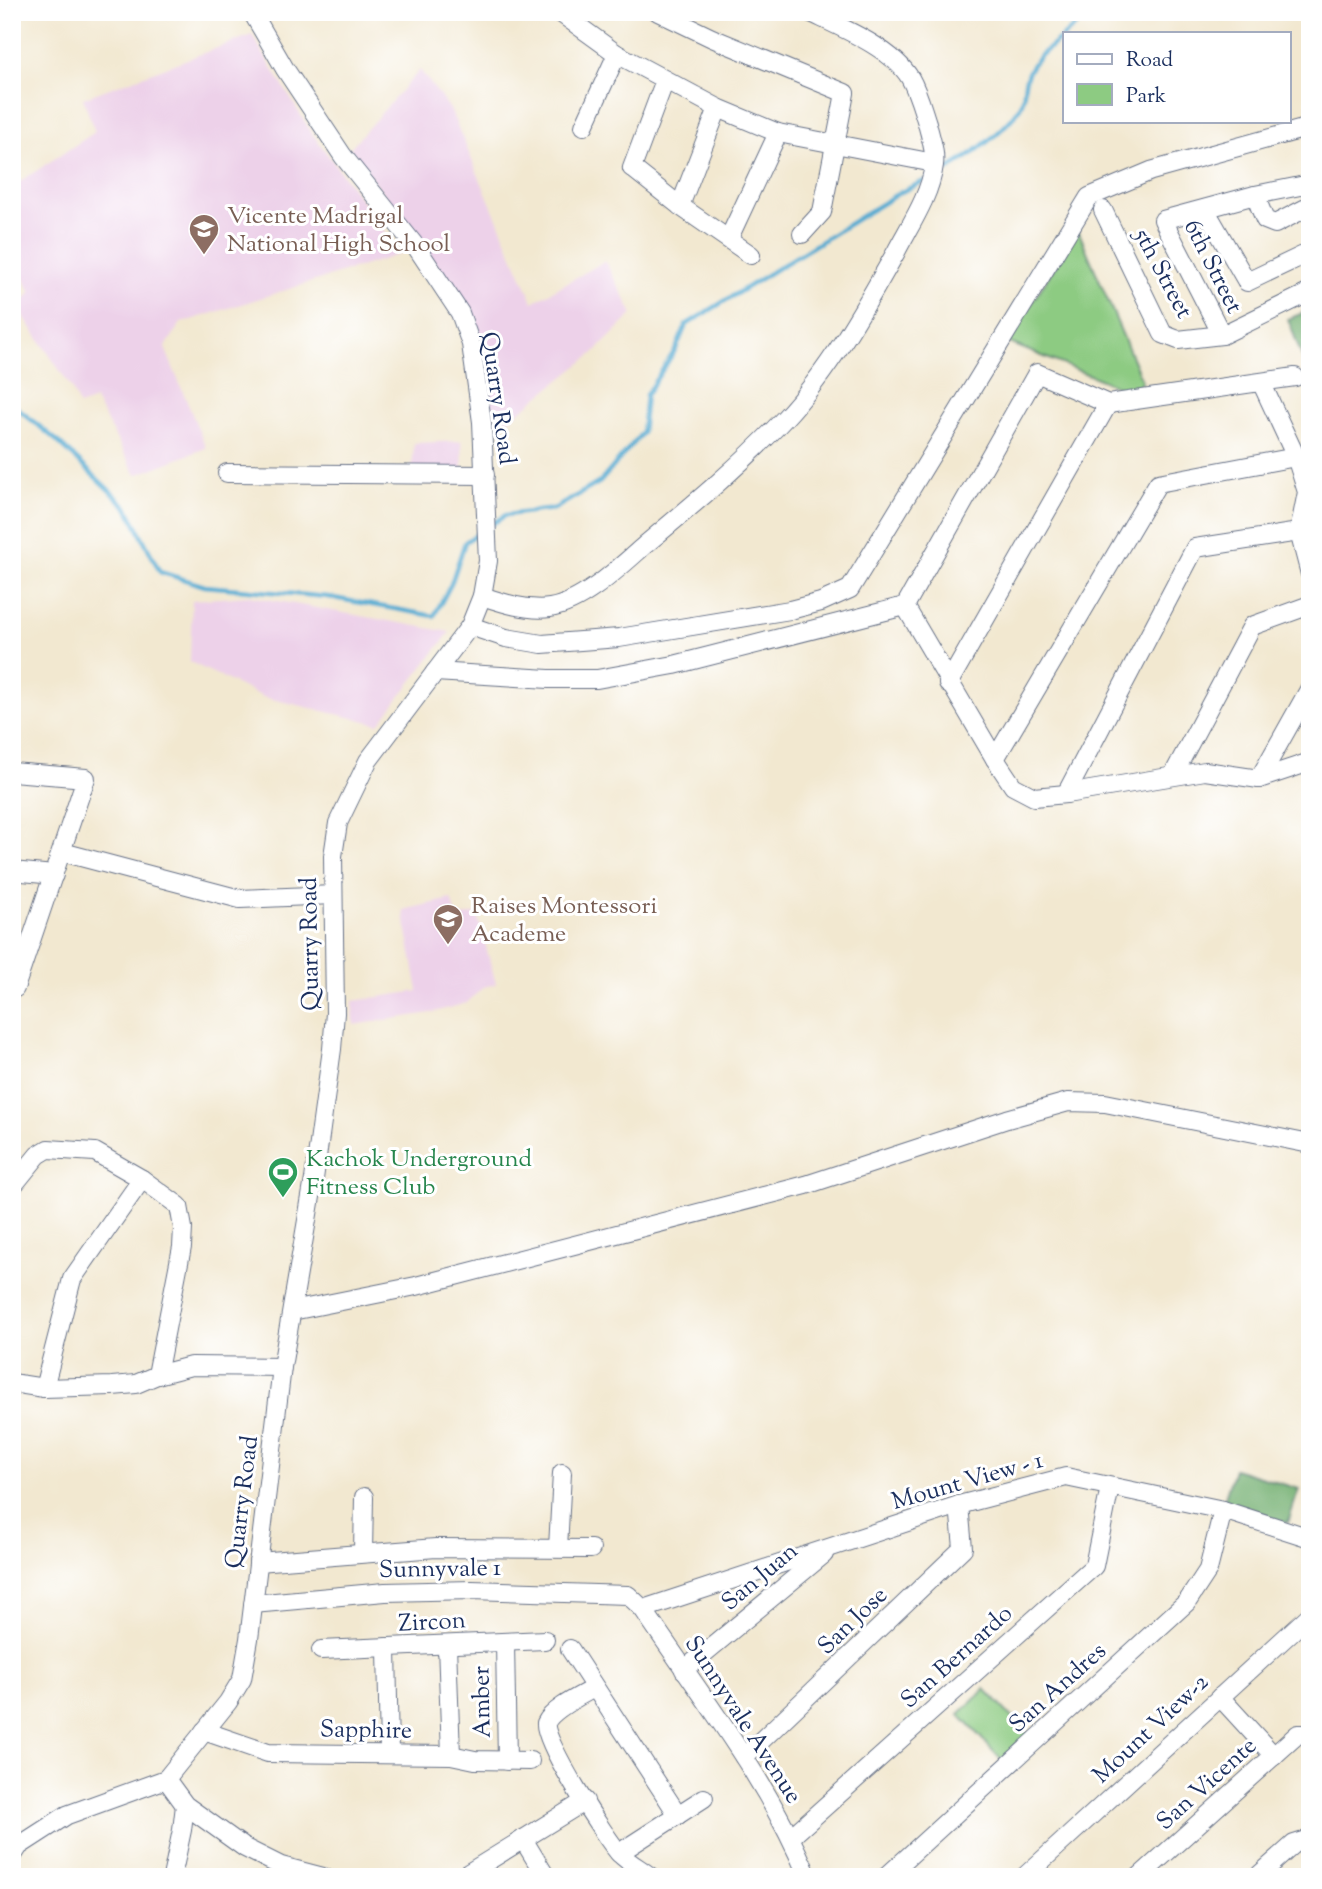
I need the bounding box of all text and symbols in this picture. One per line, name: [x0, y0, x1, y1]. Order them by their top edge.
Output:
legend: [1063, 32, 1290, 122]
text: Road: [1126, 46, 1173, 76]
text: Park: [1126, 82, 1167, 112]
place label: Vicente Madrigal National High School: [227, 200, 451, 262]
school or university icon: Vicente Madrigal National High School: [187, 212, 221, 256]
street label: 6th Street: [1174, 214, 1250, 320]
street label: 5th Street: [1123, 221, 1200, 325]
street label: Quarry Road: [471, 330, 523, 467]
street label: Quarry Road: [293, 876, 329, 1011]
place label: Raises Montessori Academe: [471, 890, 657, 952]
school or university icon: Raises Montessori Academe: [431, 902, 465, 946]
place label: Kachok Underground Fitness Club: [306, 1143, 532, 1205]
sports icon: Kachok Underground Fitness Club: [266, 1155, 300, 1199]
street label: Quarry Road: [218, 1433, 268, 1571]
street label: Mount View - 1: [888, 1444, 1047, 1520]
street label: San Juan: [715, 1535, 806, 1620]
street label: Sunnyvale 1: [379, 1552, 501, 1588]
street label: San Jose: [811, 1580, 896, 1663]
street label: San Bernardo: [894, 1598, 1021, 1717]
street label: Zircon: [398, 1604, 467, 1642]
street label: Sunnyvale Avenue: [675, 1629, 809, 1811]
street label: San Andres: [1002, 1635, 1115, 1742]
street label: Amber: [465, 1665, 501, 1738]
street label: Mount View-2: [1086, 1667, 1217, 1792]
street label: Sapphire: [319, 1713, 412, 1749]
street label: San Vicente: [1150, 1730, 1265, 1839]

